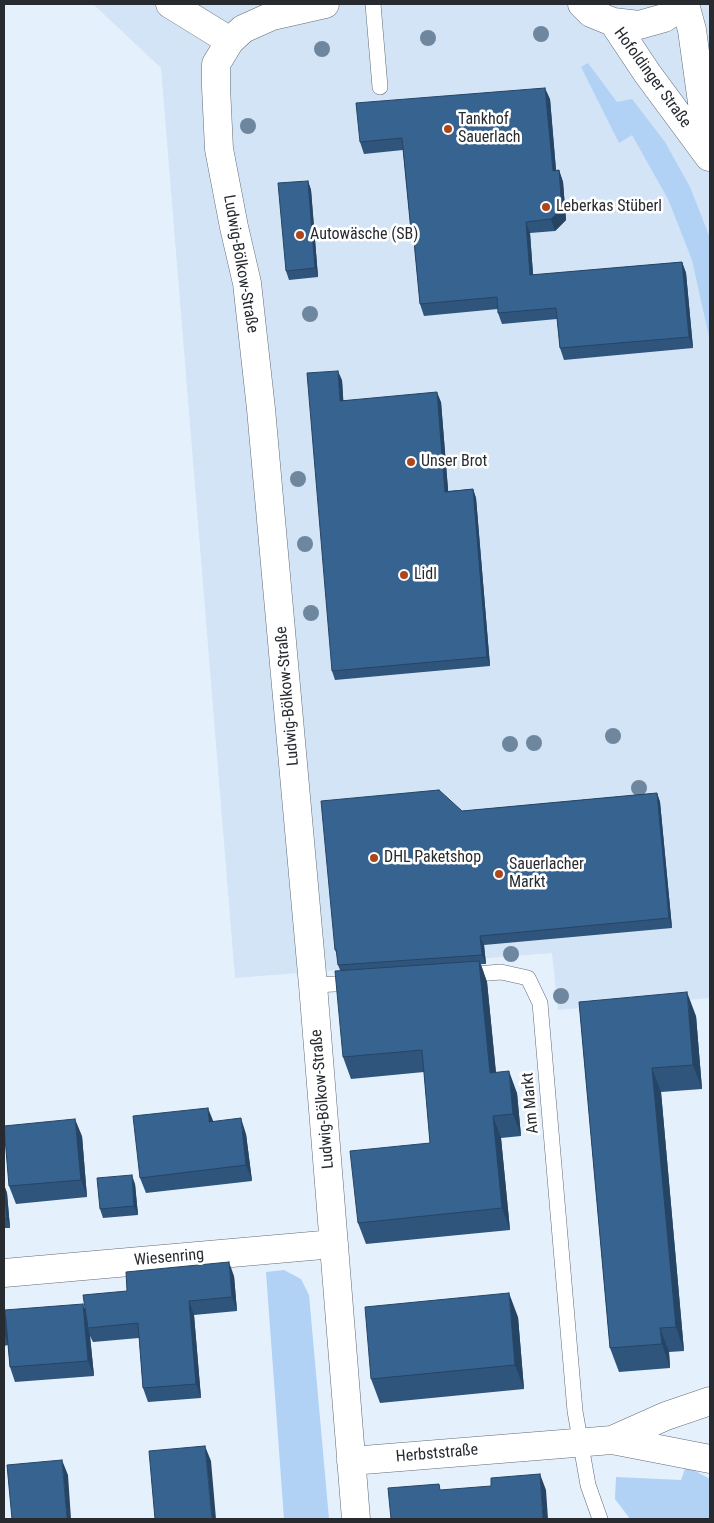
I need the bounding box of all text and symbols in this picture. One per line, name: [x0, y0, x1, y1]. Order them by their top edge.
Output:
street label: Hofoldinger Straße: [609, 24, 695, 132]
place label: Tankhof Sauerlach: [458, 110, 521, 148]
marker: Tankhof Sauerlach: [442, 123, 454, 135]
street label: Ludwig-Bölkow-Straße: [218, 193, 262, 335]
place label: Leberkas Stüberl: [556, 197, 662, 217]
marker: Leberkas Stüberl: [540, 201, 552, 213]
place label: Autowäsche (SB): [310, 225, 418, 245]
marker: Autowäsche (SB): [294, 229, 306, 241]
place label: Unser Brot: [421, 452, 487, 472]
marker: Unser Brot: [405, 456, 417, 468]
place label: Lidl: [414, 565, 437, 585]
marker: Lidl: [398, 569, 410, 581]
street label: Ludwig-Bölkow-Straße: [272, 625, 304, 767]
place label: DHL Paketshop: [384, 848, 481, 868]
marker: DHL Paketshop: [368, 852, 380, 864]
place label: Sauerlacher Markt: [509, 855, 584, 893]
marker: Sauerlacher Markt: [493, 868, 505, 880]
street label: Ludwig-Bölkow-Straße: [307, 1028, 339, 1170]
street label: Am Markt: [519, 1072, 543, 1134]
street label: Wiesenring: [133, 1245, 205, 1271]
street label: Herbststraße: [395, 1441, 479, 1467]

